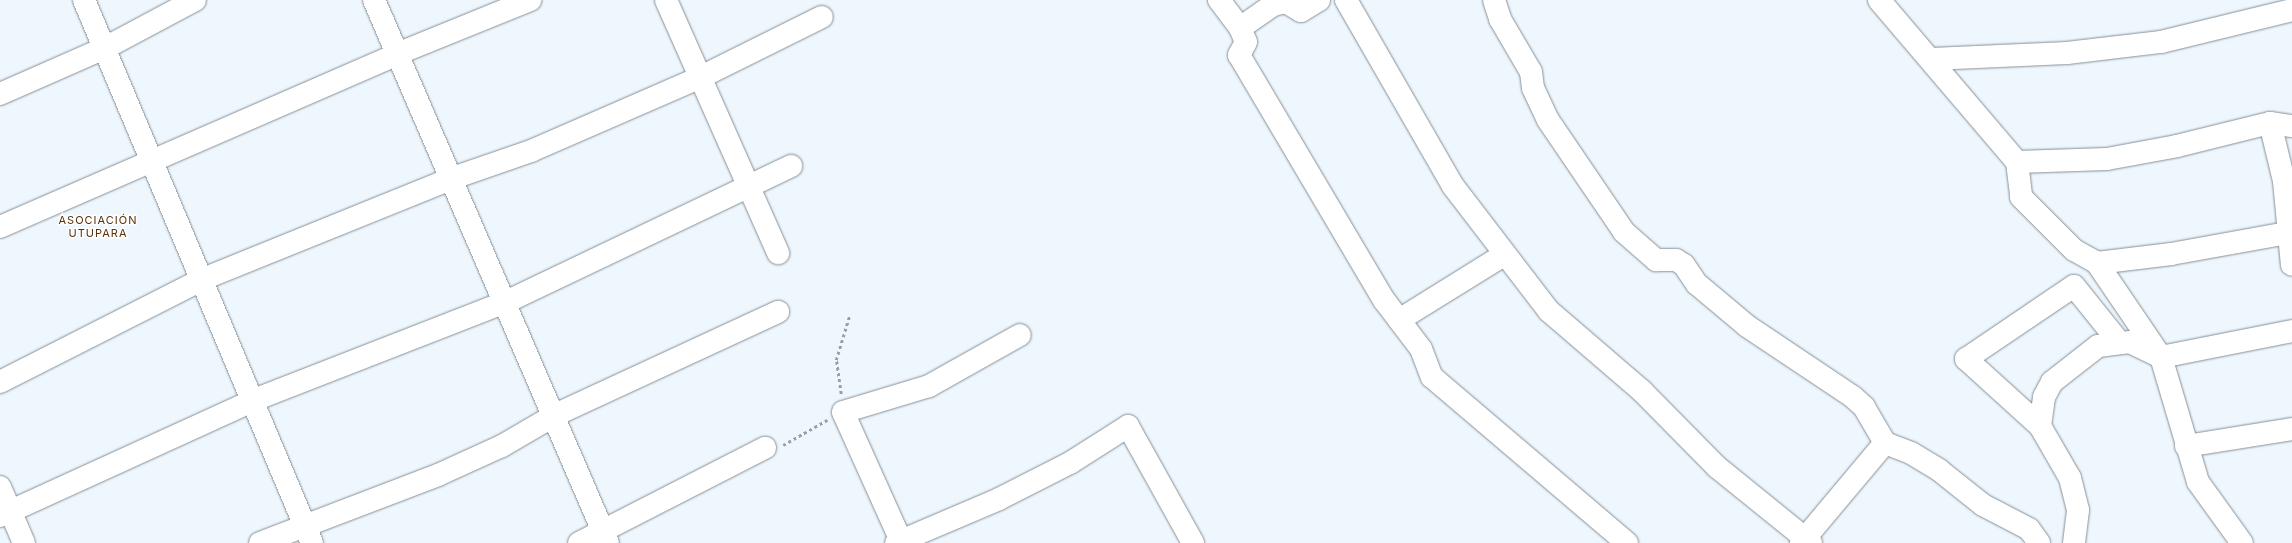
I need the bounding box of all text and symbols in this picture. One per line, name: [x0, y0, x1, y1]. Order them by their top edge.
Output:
district label: ASOCIACIÓN UTUPARA: [59, 214, 137, 240]

